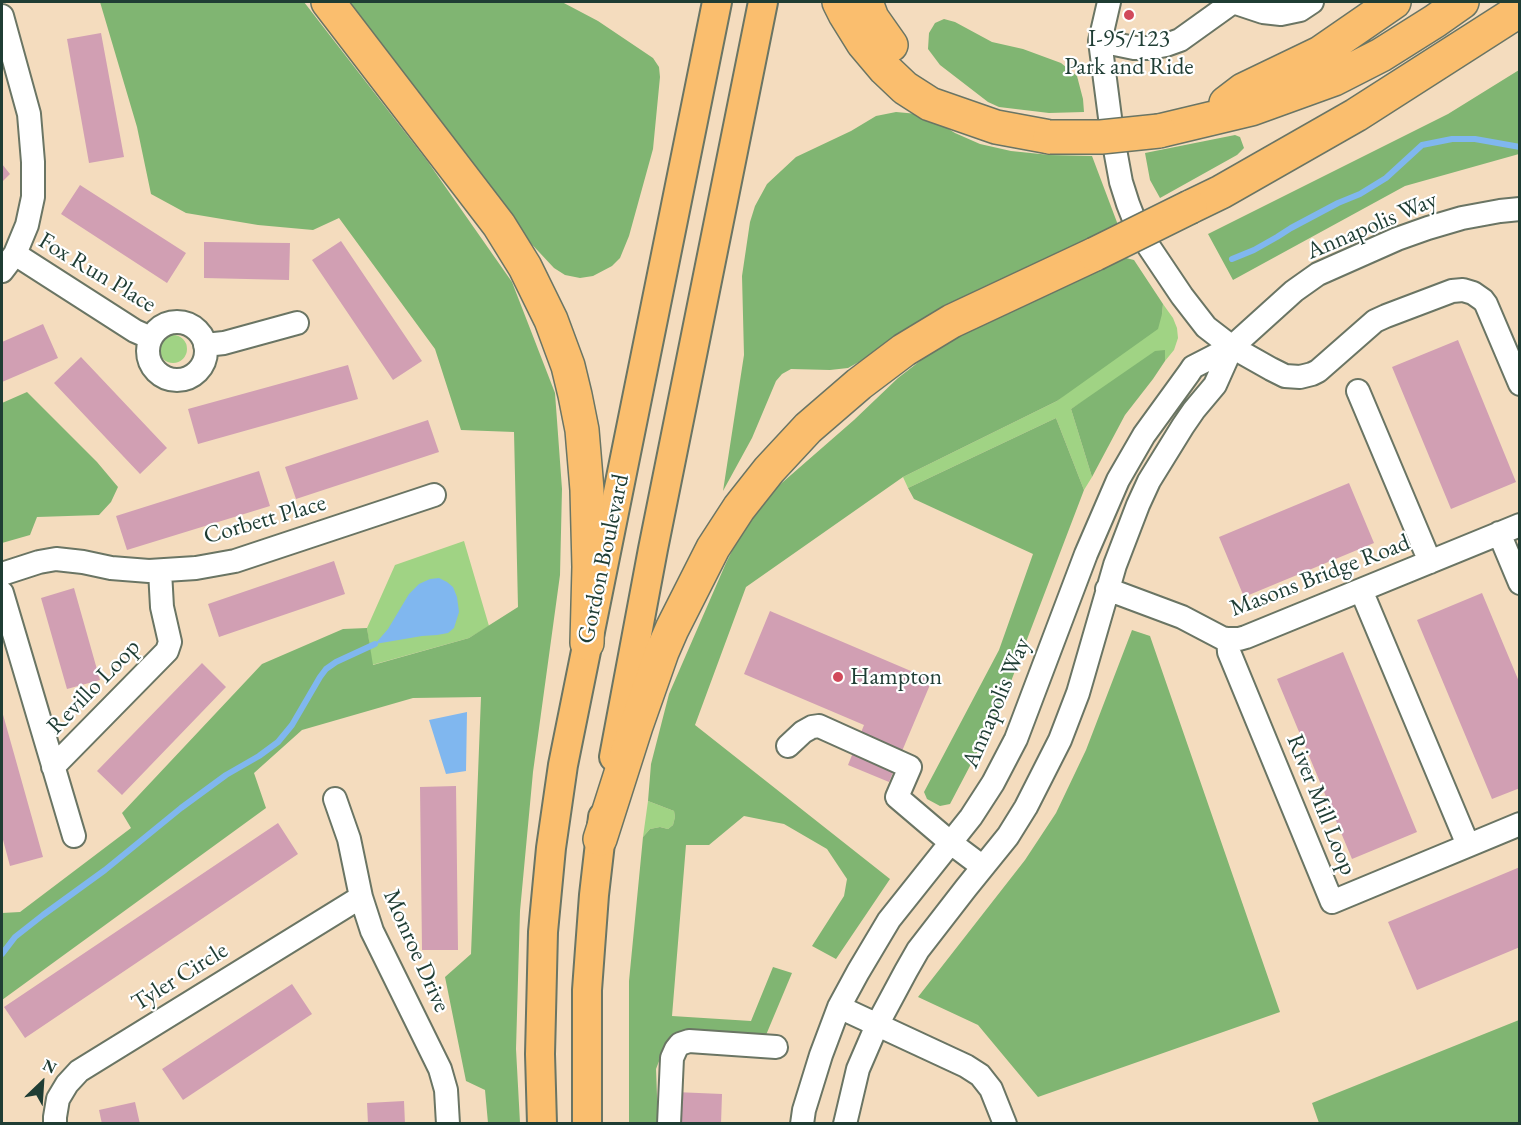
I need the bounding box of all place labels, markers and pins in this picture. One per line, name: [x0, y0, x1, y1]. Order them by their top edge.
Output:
marker: I-95/123 Park and Ride: [1122, 8, 1136, 22]
place label: I-95/123 Park and Ride: [1064, 25, 1194, 81]
place label: Hampton: [850, 663, 942, 691]
marker: Hampton: [831, 670, 845, 684]

